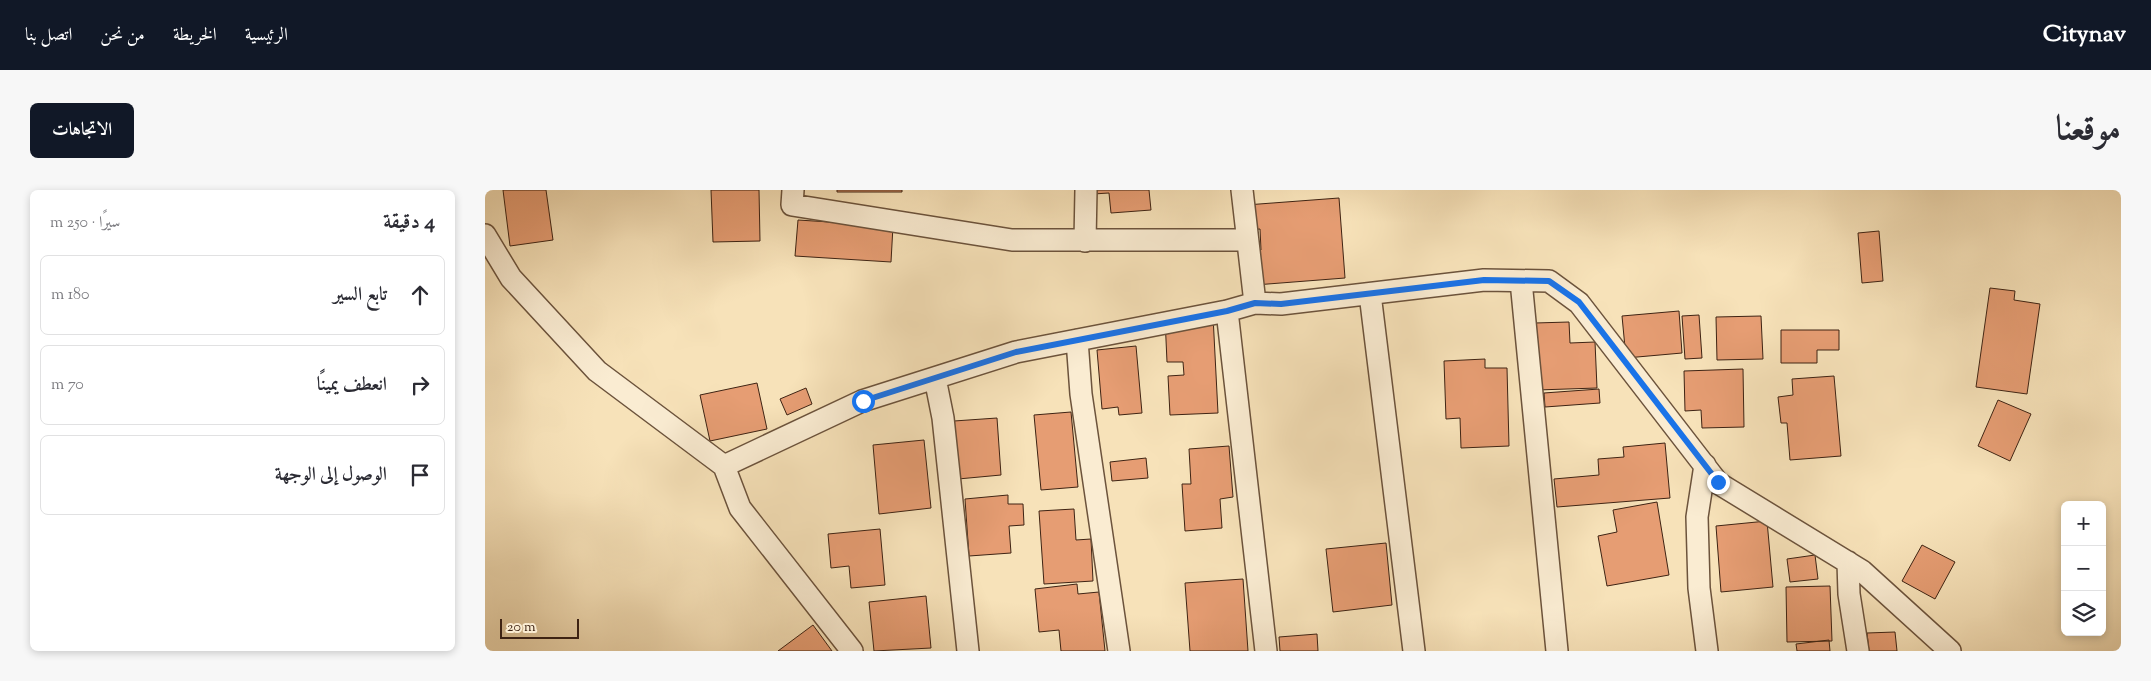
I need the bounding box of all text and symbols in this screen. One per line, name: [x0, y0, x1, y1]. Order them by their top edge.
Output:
text: Citynav: [2043, 18, 2126, 52]
text: اتصل بنا: [25, 23, 72, 49]
text: من نحن: [100, 23, 145, 49]
text: الخريطة: [173, 23, 217, 49]
text: الرئيسية: [245, 23, 288, 49]
button: الاتجاهات: [30, 103, 134, 158]
text: موقعنا: [2056, 105, 2121, 156]
text: 4 دقيقة: [383, 208, 435, 238]
text: سيرًا · 250 m: [50, 212, 120, 235]
icon: ahead: [406, 281, 434, 309]
text: تابع السير: [333, 282, 387, 309]
text: 180 m: [51, 284, 90, 307]
icon: right: [406, 371, 434, 399]
text: انعطف يمينًا: [317, 372, 387, 399]
text: 70 m: [51, 374, 84, 397]
route start: [852, 390, 875, 413]
icon: arrive: [406, 461, 434, 489]
text: الوصول إلى الوجهة: [275, 462, 387, 489]
route end: [1707, 471, 1730, 494]
map controls: [2061, 501, 2106, 636]
button: +: [2061, 501, 2106, 546]
button: −: [2061, 546, 2106, 591]
button: layers: [2061, 591, 2106, 636]
scale bar: [500, 616, 579, 639]
text: 20 m: [507, 618, 536, 638]

